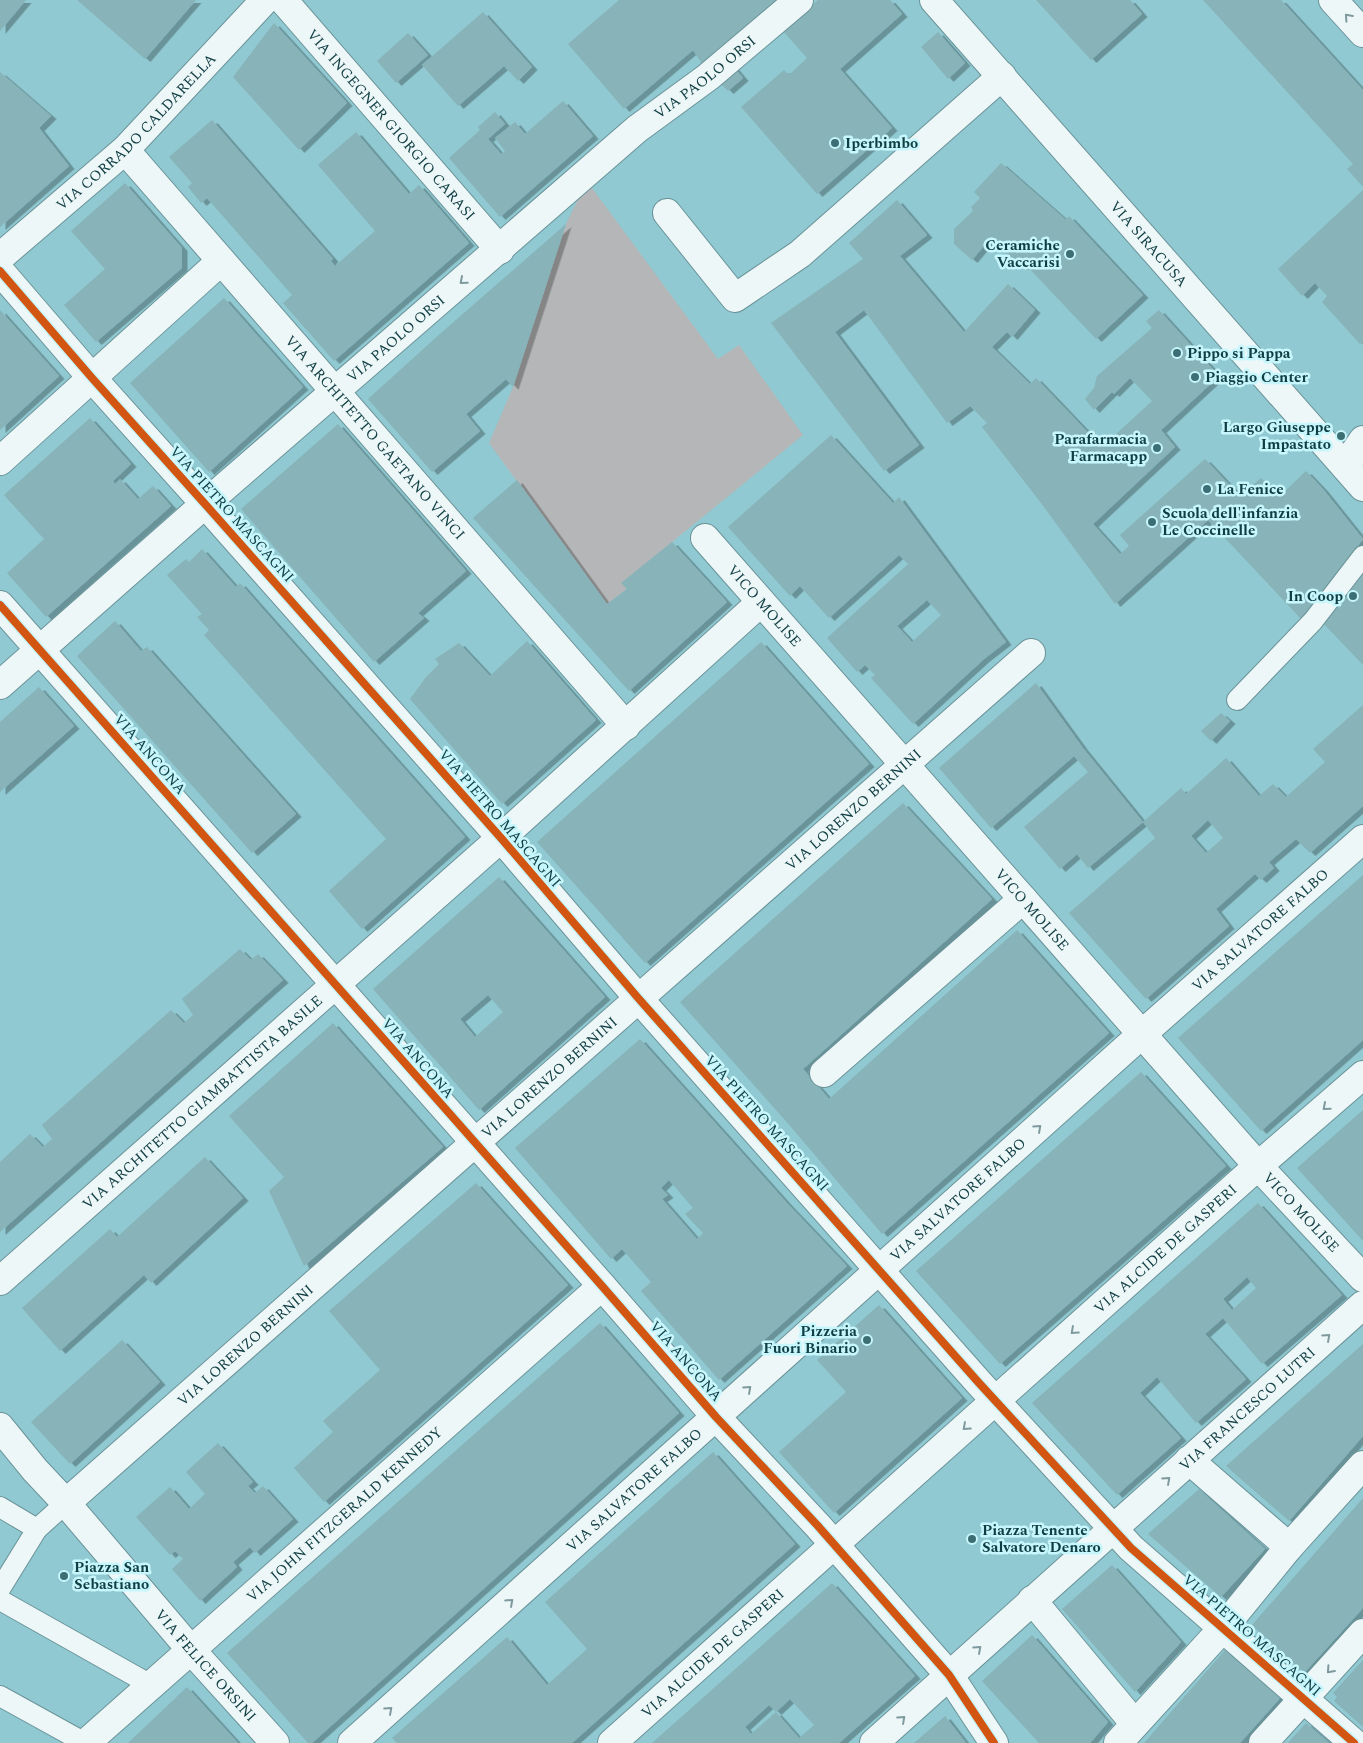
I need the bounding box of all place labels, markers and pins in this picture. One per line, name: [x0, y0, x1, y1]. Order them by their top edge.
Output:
place label: Iperbimbo: [845, 132, 918, 155]
marker: Iperbimbo: [829, 137, 841, 149]
place label: Ceramiche Vaccarisi: [985, 234, 1060, 274]
marker: Ceramiche Vaccarisi: [1064, 248, 1076, 260]
place label: Pippo si Pappa: [1187, 342, 1291, 365]
marker: Pippo si Pappa: [1171, 347, 1183, 359]
place label: Piaggio Center: [1205, 366, 1309, 389]
marker: Piaggio Center: [1189, 371, 1201, 383]
place label: Largo Giuseppe Impastato: [1223, 416, 1331, 456]
place label: Parafarmacia Farmacapp: [1054, 428, 1147, 468]
marker: Largo Giuseppe Impastato: [1335, 430, 1347, 442]
marker: Parafarmacia Farmacapp: [1151, 442, 1163, 454]
place label: La Fenice: [1217, 478, 1284, 501]
marker: La Fenice: [1201, 483, 1213, 495]
place label: Scuola dell'infanzia Le Coccinelle: [1162, 502, 1298, 542]
marker: Scuola dell'infanzia Le Coccinelle: [1146, 516, 1158, 528]
place label: In Coop: [1288, 585, 1343, 608]
marker: In Coop: [1347, 590, 1359, 602]
place label: Pizzeria Fuori Binario: [763, 1320, 857, 1360]
marker: Pizzeria Fuori Binario: [861, 1334, 873, 1346]
place label: Piazza Tenente Salvatore Denaro: [982, 1519, 1101, 1559]
marker: Piazza Tenente Salvatore Denaro: [966, 1533, 978, 1545]
place label: Piazza San Sebastiano: [74, 1556, 149, 1596]
marker: Piazza San Sebastiano: [58, 1570, 70, 1582]

